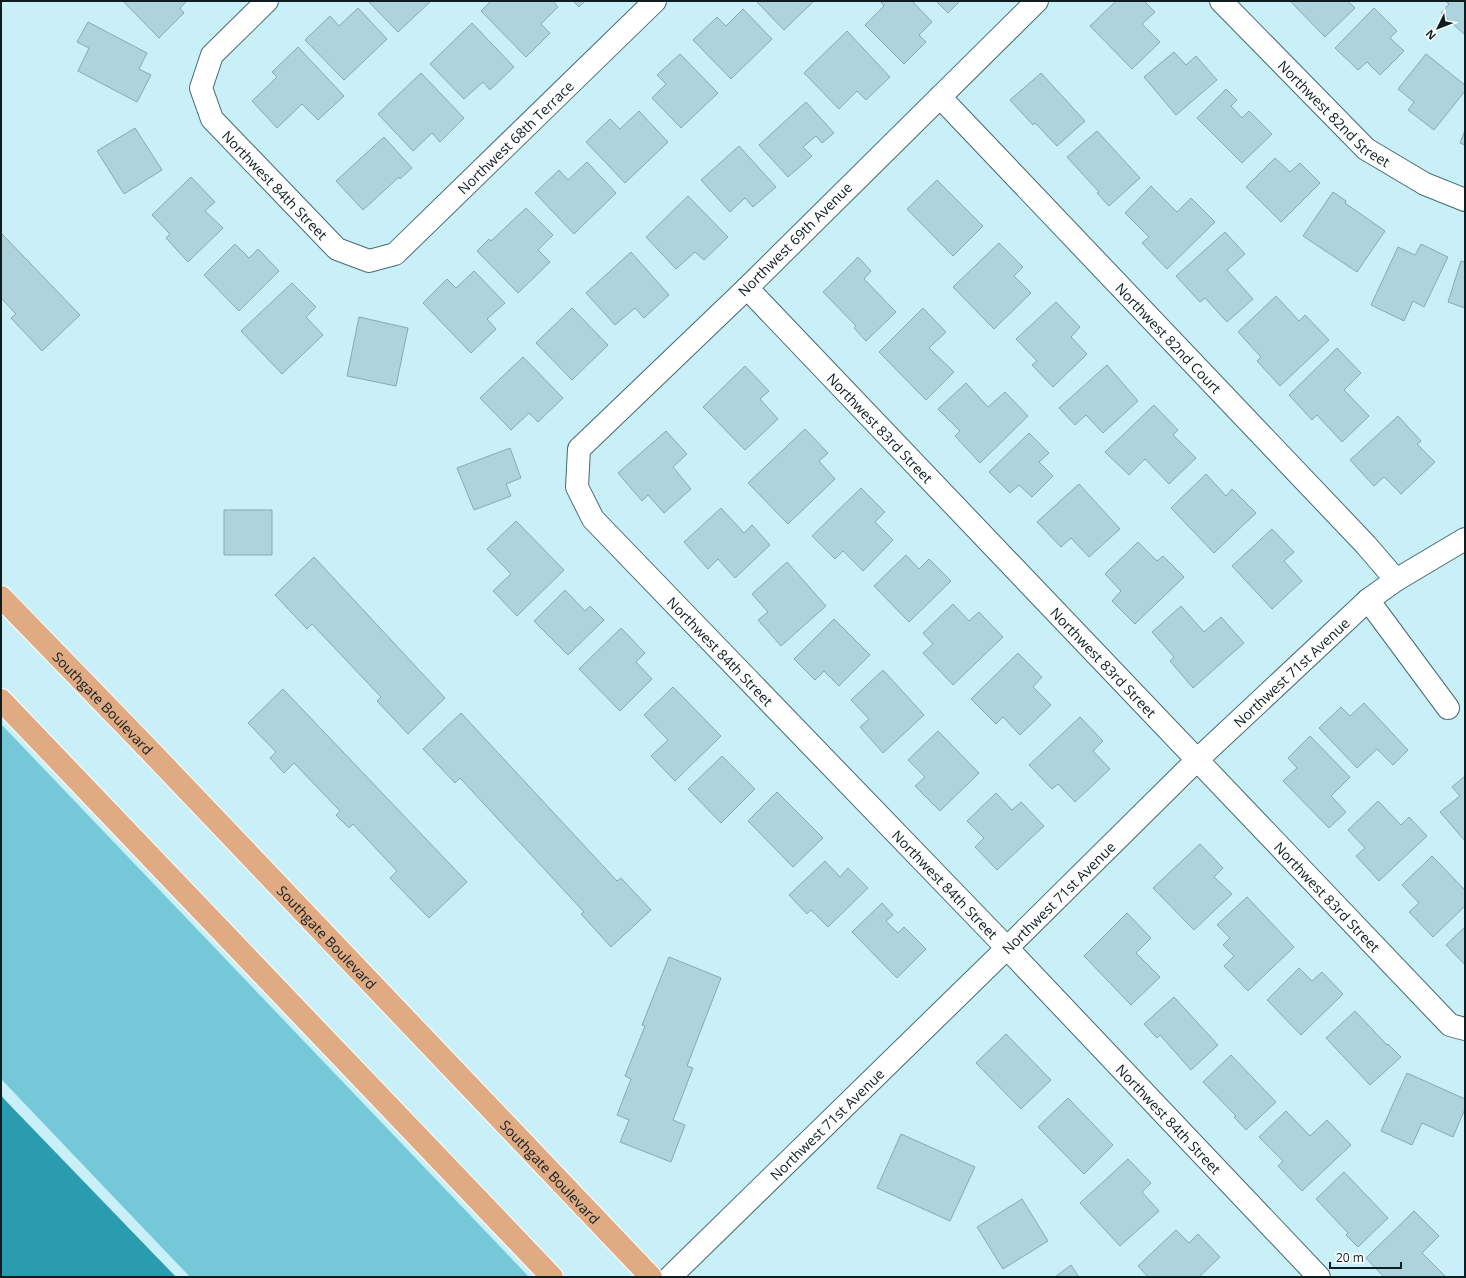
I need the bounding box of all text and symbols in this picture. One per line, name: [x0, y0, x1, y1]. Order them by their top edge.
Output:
north arrow: [1418, 8, 1458, 48]
text: N: [1422, 27, 1439, 44]
street label: Northwest 82nd Street: [1274, 56, 1394, 171]
street label: Northwest 68th Terrace: [453, 76, 578, 198]
street label: Northwest 84th Street: [218, 126, 332, 244]
street label: Northwest 69th Avenue: [734, 178, 856, 300]
street label: Northwest 82nd Court: [1112, 278, 1226, 397]
street label: Northwest 83rd Street: [823, 368, 937, 487]
street label: Northwest 84th Street: [663, 592, 778, 710]
street label: Northwest 83rd Street: [1047, 603, 1161, 721]
street label: Northwest 71st Avenue: [1229, 613, 1353, 731]
street label: Southgate Boulevard: [49, 647, 158, 758]
street label: Northwest 84th Street: [888, 825, 1003, 943]
street label: Northwest 71st Avenue: [997, 837, 1119, 958]
street label: Northwest 83rd Street: [1270, 837, 1385, 956]
street label: Southgate Boulevard: [273, 881, 381, 993]
street label: Northwest 84th Street: [1112, 1060, 1226, 1178]
street label: Northwest 71st Avenue: [766, 1064, 888, 1184]
street label: Southgate Boulevard: [497, 1115, 605, 1228]
scale bar: [1330, 1244, 1401, 1270]
text: 20 m: [1336, 1249, 1364, 1266]

